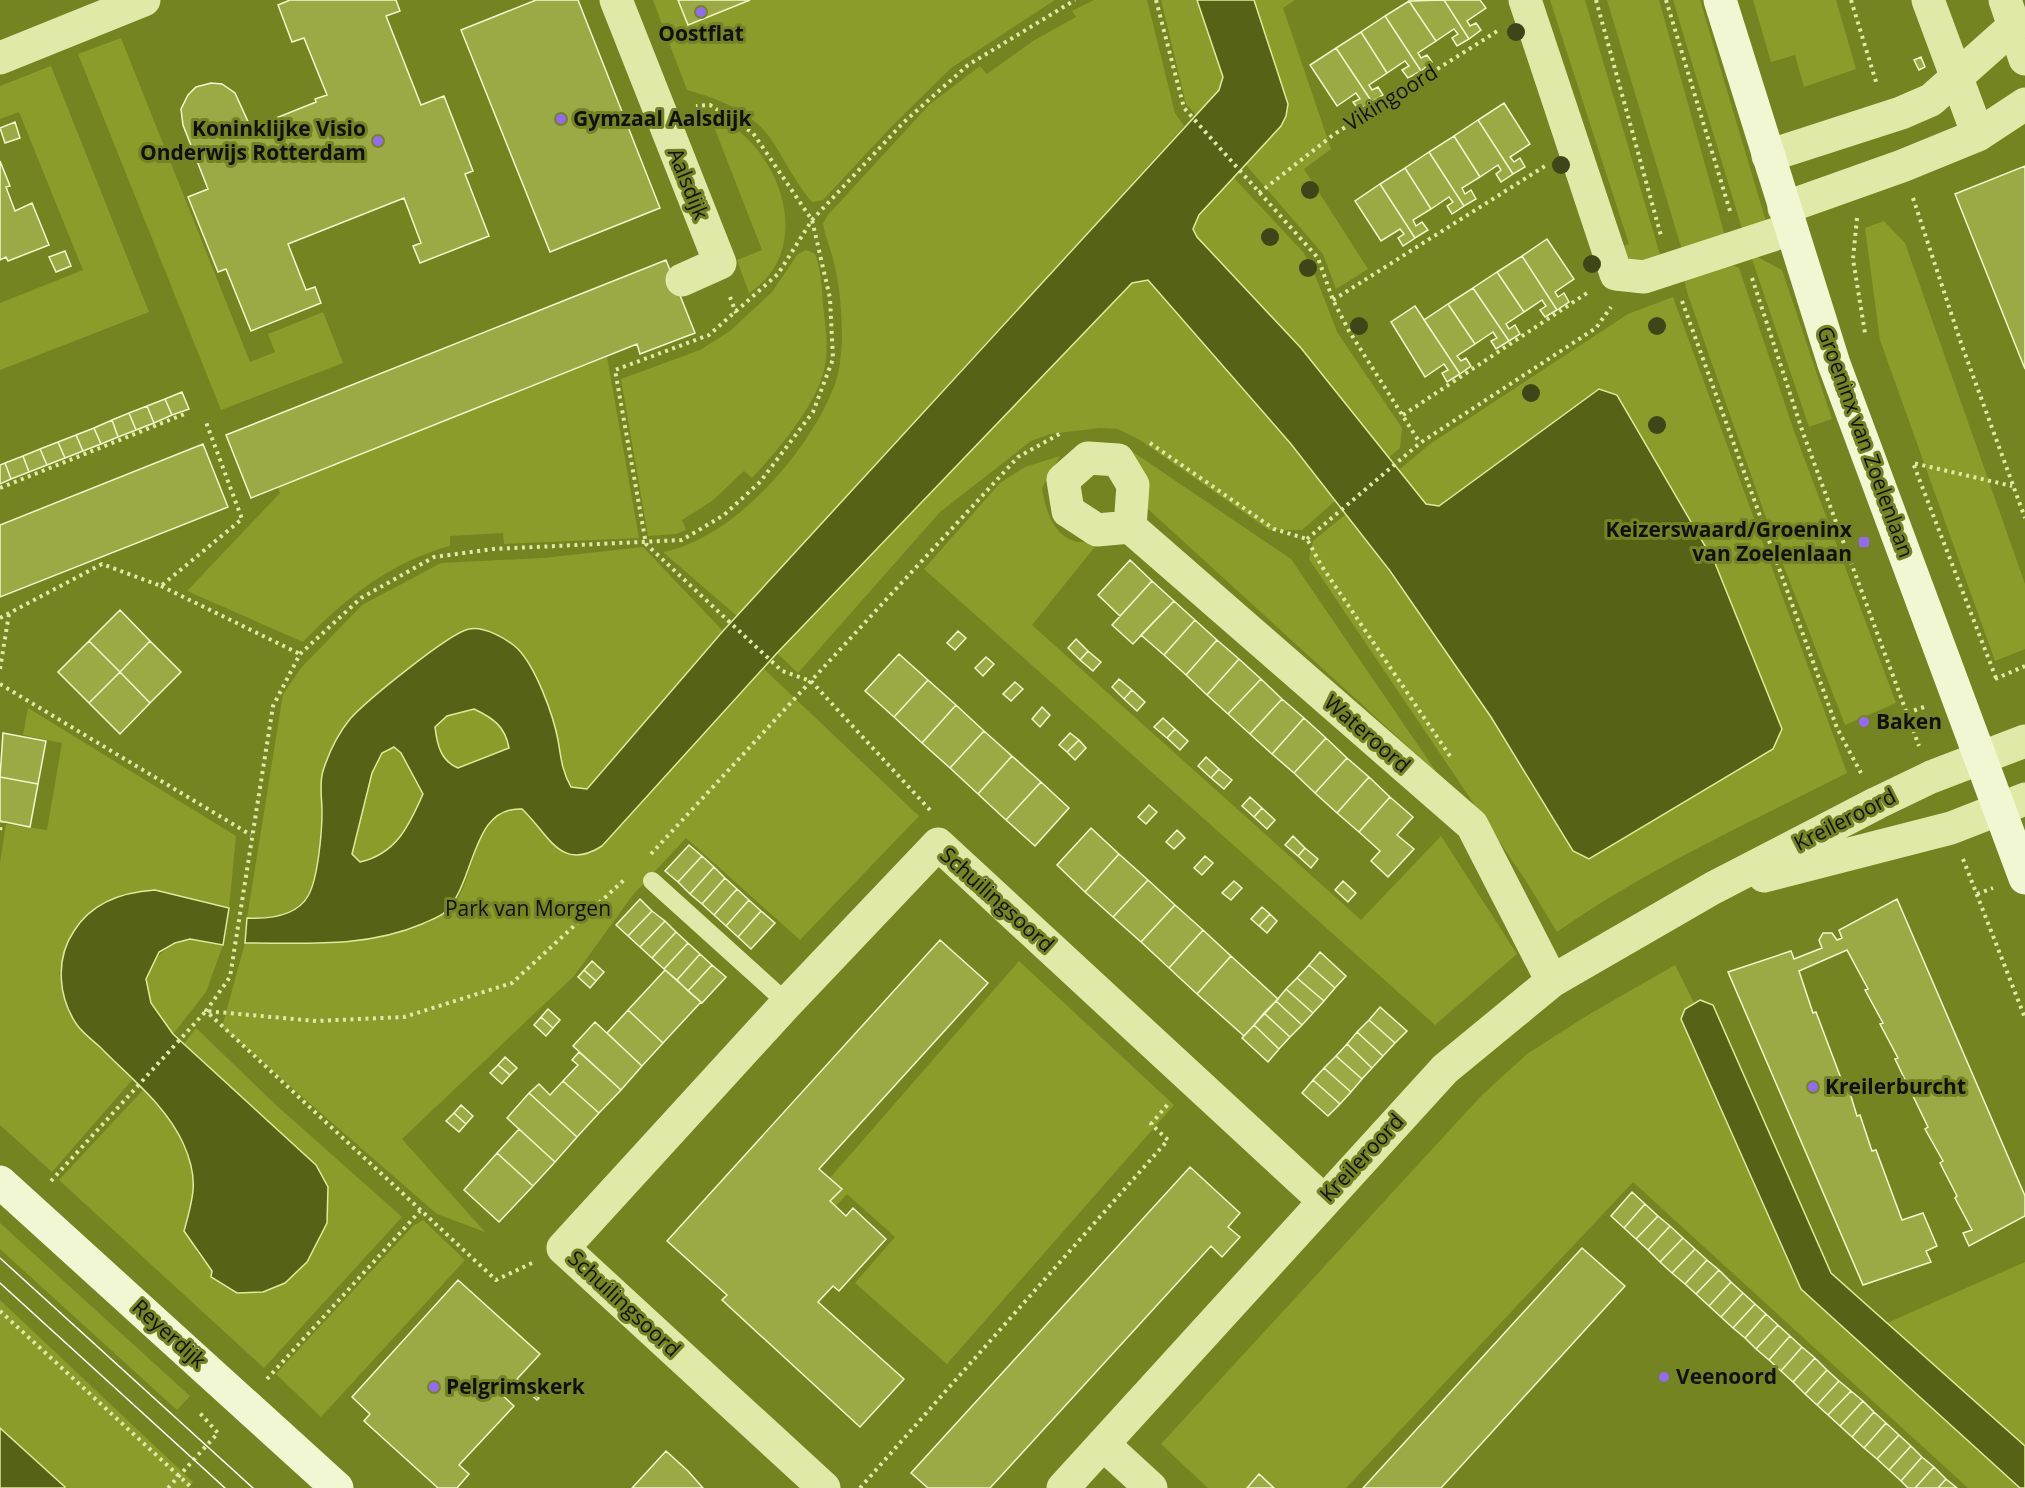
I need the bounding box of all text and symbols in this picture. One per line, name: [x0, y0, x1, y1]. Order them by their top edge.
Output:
marker: Oostflat: [694, 5, 708, 19]
place label: Oostflat: [658, 19, 744, 47]
street label: Vikingoord: [1338, 57, 1442, 137]
place label: Gymzaal Aalsdijk: [573, 104, 752, 132]
marker: Gymzaal Aalsdijk: [554, 112, 568, 126]
place label: Koninklijke Visio Onderwijs Rotterdam: [140, 114, 366, 166]
marker: Koninklijke Visio Onderwijs Rotterdam: [371, 134, 385, 148]
street label: Aalsdijk: [662, 144, 716, 224]
street label: Groeninx van Zoelenlaan: [1811, 322, 1921, 561]
place label: Keizerswaard/Groeninx van Zoelenlaan: [1605, 515, 1853, 567]
marker: Keizerswaard/Groeninx van Zoelenlaan: [1857, 535, 1871, 549]
street label: Wateroord: [1319, 688, 1417, 778]
place label: Baken: [1876, 707, 1942, 735]
marker: Baken: [1857, 715, 1871, 729]
street label: Kreileroord: [1789, 781, 1900, 857]
street label: Schuilingsoord: [935, 841, 1061, 958]
park label: Park van Morgen: [445, 894, 611, 922]
place label: Kreilerburcht: [1825, 1072, 1966, 1100]
marker: Kreilerburcht: [1806, 1080, 1820, 1094]
street label: Kreileroord: [1313, 1107, 1409, 1207]
street label: Schuilingsoord: [562, 1244, 687, 1363]
street label: Reyerdijk: [127, 1293, 213, 1374]
place label: Veenoord: [1676, 1362, 1777, 1390]
marker: Veenoord: [1657, 1370, 1671, 1384]
place label: Pelgrimskerk: [446, 1372, 586, 1400]
marker: Pelgrimskerk: [427, 1380, 441, 1394]

